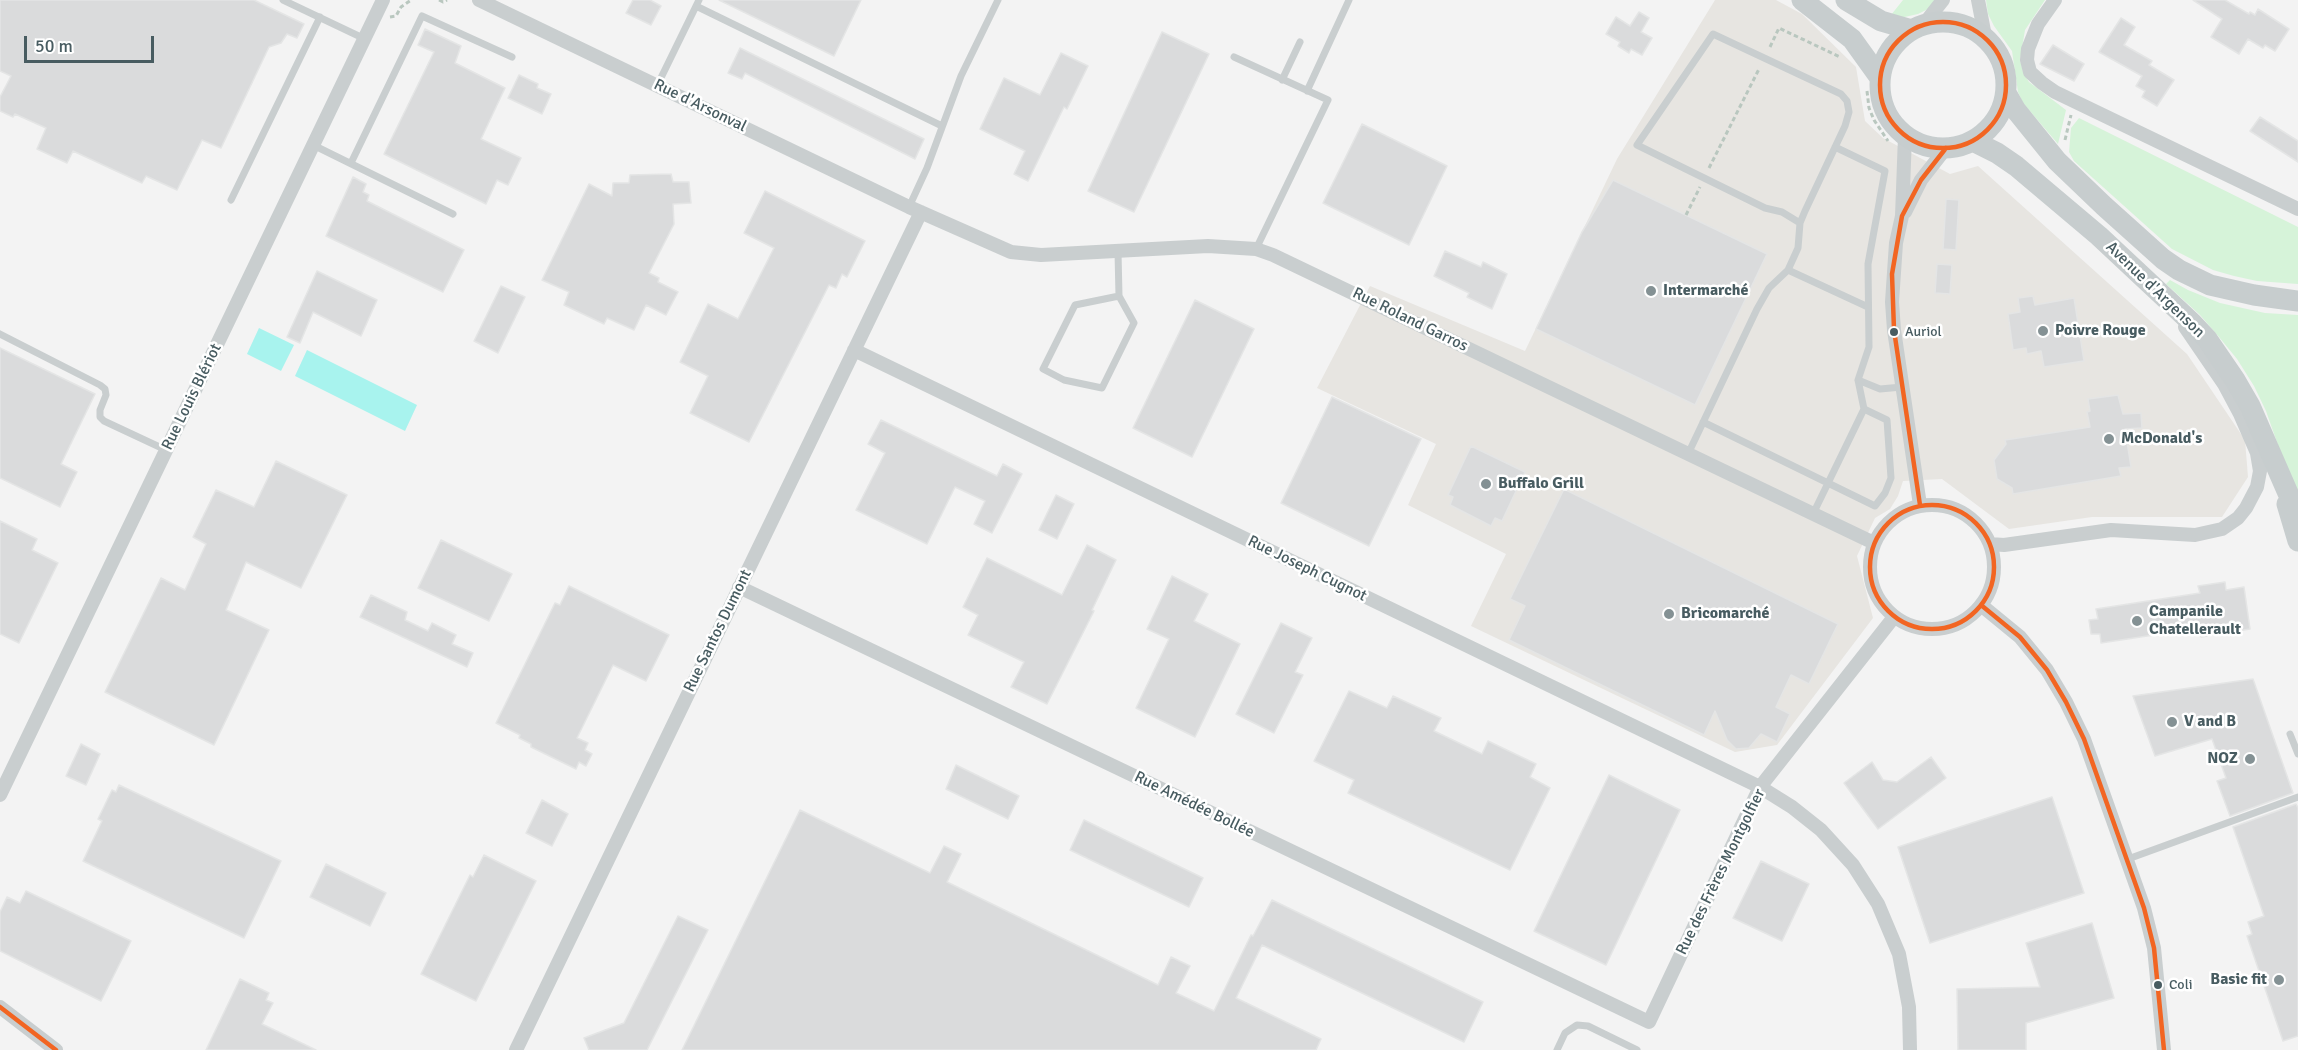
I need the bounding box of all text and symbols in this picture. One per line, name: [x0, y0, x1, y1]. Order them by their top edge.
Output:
scale bar: [27, 24, 158, 62]
text: 50 m: [35, 35, 73, 57]
street label: Rue d'Arsonval: [650, 75, 750, 137]
street label: Avenue d'Argenson: [2102, 238, 2208, 342]
place label: Intermarché: [1663, 281, 1748, 301]
street label: Rue Roland Garros: [1349, 284, 1471, 356]
marker: Intermarché: [1644, 284, 1658, 298]
place label: Poivre Rouge: [2055, 321, 2146, 341]
place label: Auriol: [1905, 324, 1942, 340]
marker: Poivre Rouge: [2036, 324, 2050, 338]
marker: Auriol: [1888, 326, 1900, 338]
street label: Rue Louis Blériot: [158, 341, 226, 453]
place label: McDonald's: [2121, 429, 2202, 449]
marker: McDonald's: [2102, 432, 2116, 446]
place label: Buffalo Grill: [1498, 474, 1584, 494]
marker: Buffalo Grill: [1479, 477, 1493, 491]
street label: Rue Joseph Cugnot: [1244, 532, 1370, 606]
street label: Rue Santos Dumont: [680, 567, 756, 695]
place label: Campanile Chatellerault: [2149, 602, 2241, 640]
place label: Bricomarché: [1681, 604, 1769, 624]
marker: Bricomarché: [1662, 607, 1676, 621]
marker: Campanile Chatellerault: [2130, 614, 2144, 628]
place label: V and B: [2184, 712, 2236, 732]
marker: V and B: [2165, 715, 2179, 729]
place label: NOZ: [2207, 749, 2238, 769]
marker: NOZ: [2243, 752, 2257, 766]
street label: Rue Amédée Bollée: [1131, 768, 1257, 842]
street label: Rue des Frères Montgolfier: [1672, 786, 1770, 958]
place label: Basic fit: [2210, 970, 2267, 990]
marker: Basic fit: [2272, 973, 2286, 987]
place label: Coli: [2169, 977, 2192, 993]
marker: Coli: [2152, 979, 2164, 991]

